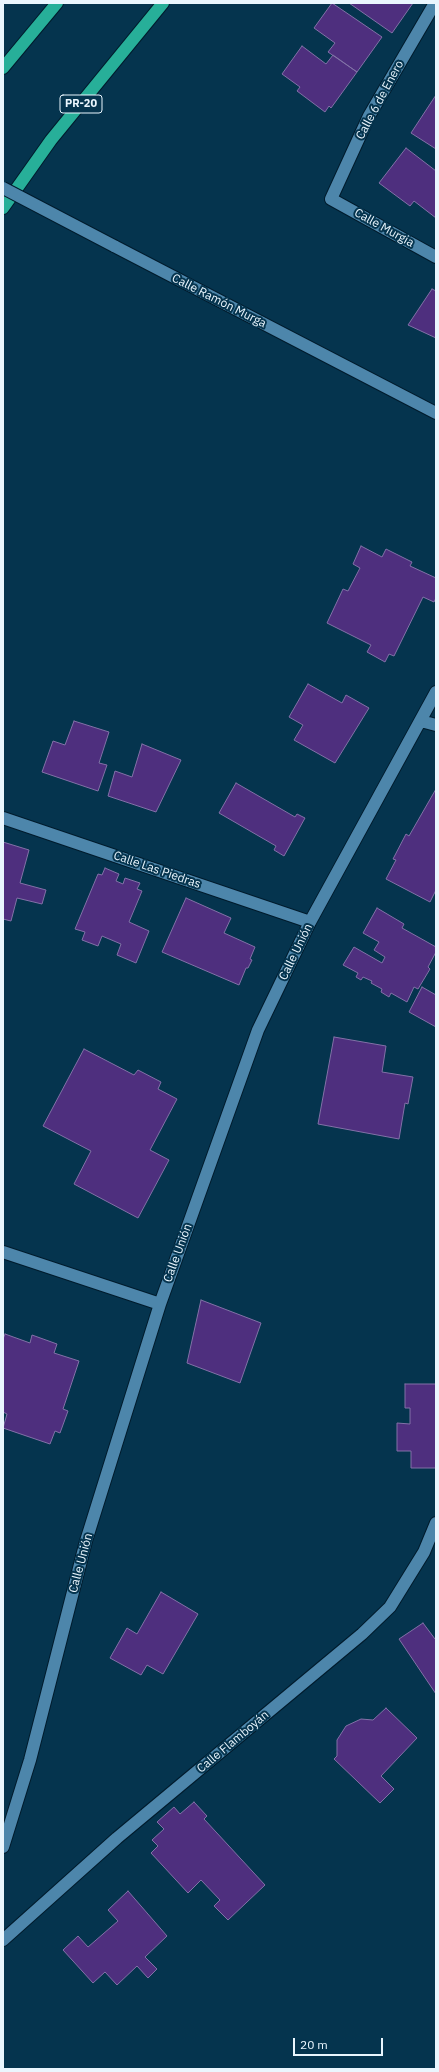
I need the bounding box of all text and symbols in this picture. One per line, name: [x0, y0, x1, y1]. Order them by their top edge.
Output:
street label: Calle 6 de Enero: [353, 58, 407, 142]
road number: PR-20: [60, 95, 102, 113]
street label: Calle Murgia: [352, 206, 416, 250]
street label: Calle Ramón Murga: [169, 271, 269, 331]
street label: Calle Las Piedras: [112, 848, 202, 892]
street label: Calle Unión: [276, 921, 316, 983]
street label: Calle Unión: [161, 1222, 195, 1284]
street label: Calle Unión: [66, 1532, 96, 1594]
street label: Calle Flamboyán: [194, 1708, 272, 1776]
scale bar: [295, 2030, 385, 2056]
text: 20 m: [300, 2037, 328, 2052]

